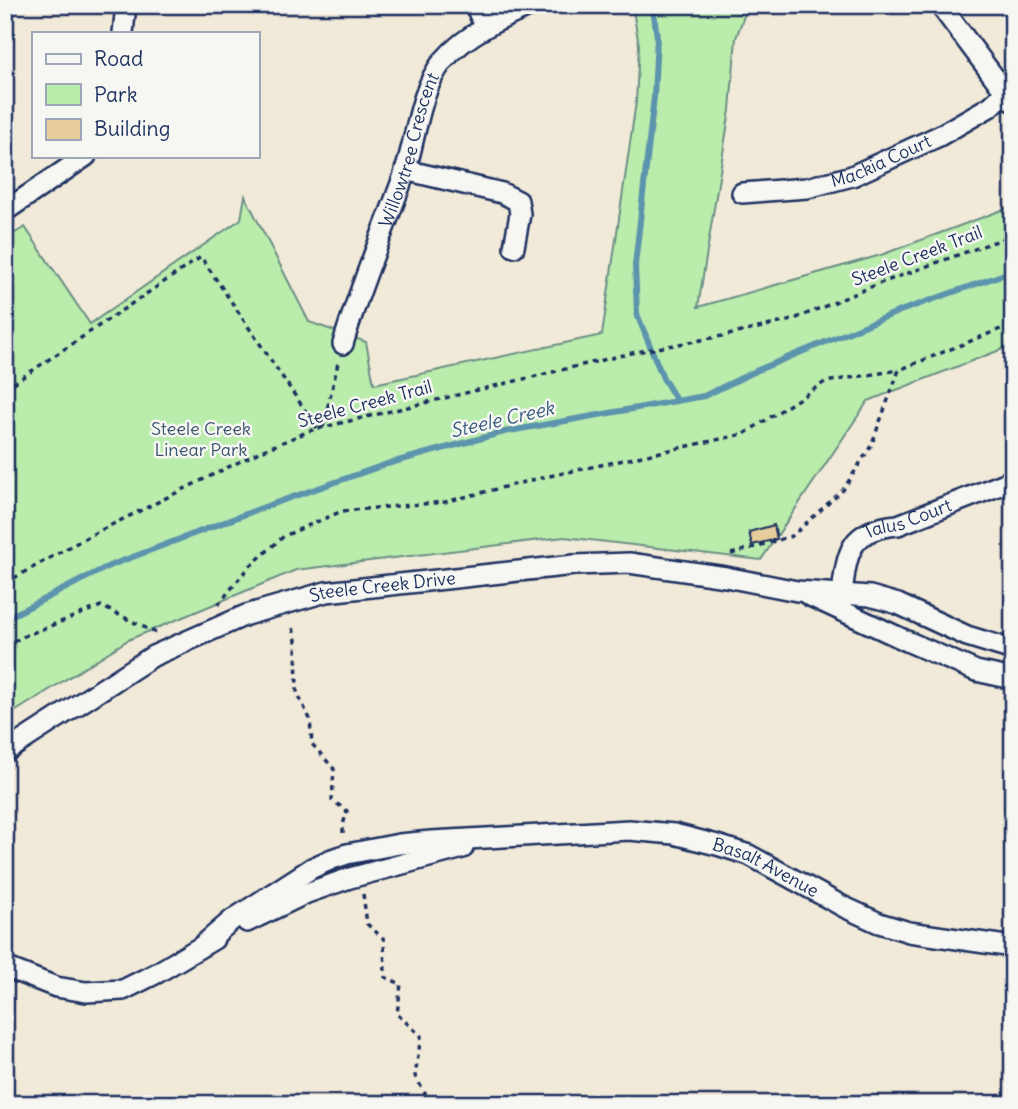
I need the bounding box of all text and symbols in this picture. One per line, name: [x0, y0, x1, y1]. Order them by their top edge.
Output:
legend: [32, 32, 259, 158]
text: Road: [94, 45, 143, 72]
street label: Willowtree Crescent: [373, 68, 444, 231]
text: Park: [94, 81, 137, 108]
text: Building: [94, 115, 170, 142]
street label: Mackia Court: [828, 129, 935, 192]
street label: Steele Creek Trail: [848, 220, 985, 291]
street label: Steele Creek Trail: [295, 375, 435, 432]
water label: Steele Creek: [448, 395, 557, 443]
park label: Steele Creek Linear Park: [151, 417, 251, 461]
street label: Talus Court: [859, 493, 955, 544]
street label: Steele Creek Drive: [307, 566, 457, 607]
street label: Basalt Avenue: [710, 832, 823, 902]

